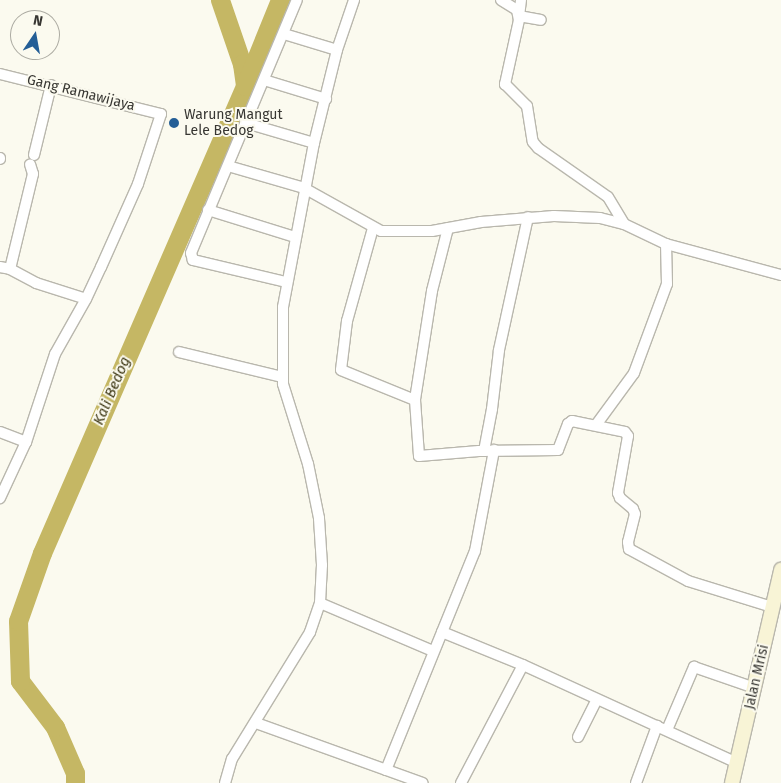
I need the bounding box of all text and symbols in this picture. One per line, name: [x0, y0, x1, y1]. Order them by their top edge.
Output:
north arrow: [10, 10, 60, 60]
text: N: [32, 12, 44, 30]
street label: Gang Ramawijaya: [25, 71, 137, 115]
place label: Warung Mangut Lele Bedog: [184, 107, 283, 140]
marker: Warung Mangut Lele Bedog: [168, 117, 180, 129]
water label: Kali Bedog: [90, 354, 134, 428]
street label: Jalan Mrisi: [741, 643, 773, 711]

